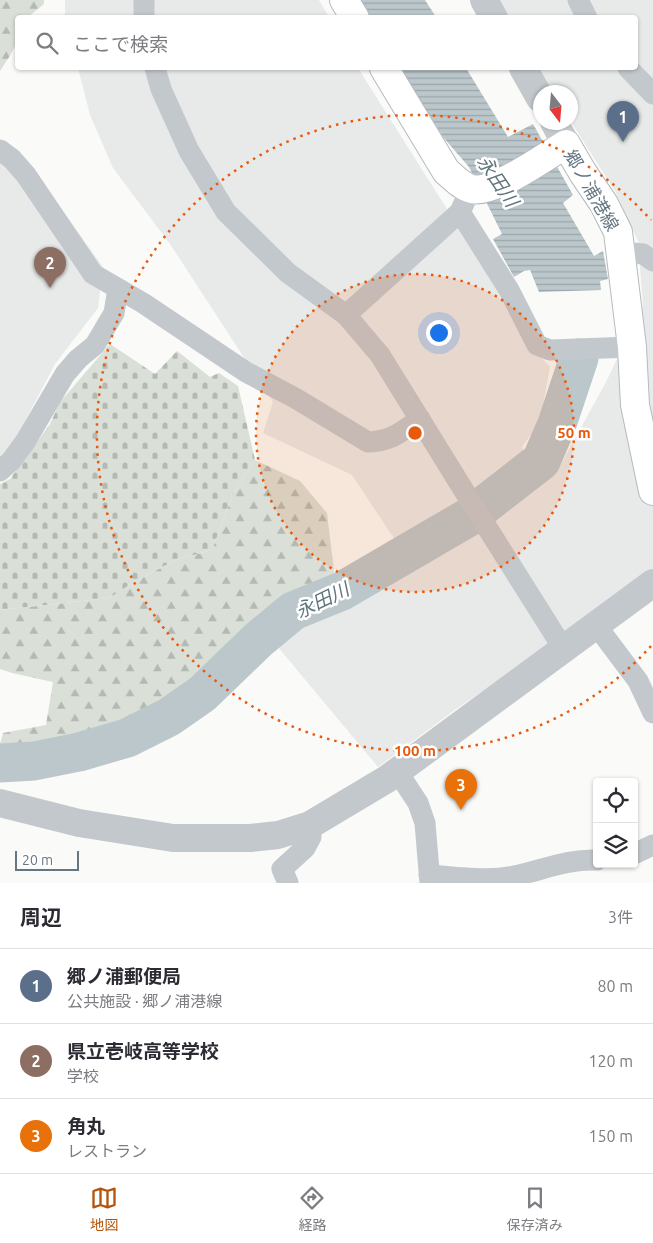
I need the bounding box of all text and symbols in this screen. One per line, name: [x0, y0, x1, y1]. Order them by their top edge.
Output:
search box: [15, 15, 638, 70]
icon: search: [33, 29, 61, 57]
text: ここで検索: [73, 33, 168, 55]
north arrow: [533, 85, 578, 130]
pin: 1: [607, 101, 639, 142]
street label: 郷ノ浦港線: [561, 146, 623, 234]
water label: 永田川: [473, 151, 524, 212]
pin: 2: [34, 247, 66, 288]
your location: [426, 320, 452, 346]
centre of rings: [406, 424, 424, 442]
text: 50 m: [557, 424, 591, 441]
water label: 永田川: [292, 577, 354, 622]
text: 100 m: [394, 742, 436, 759]
pin: 3: [445, 769, 477, 810]
map controls: [593, 778, 638, 868]
button: locate: [593, 778, 638, 823]
button: layers: [593, 823, 638, 868]
scale bar: [15, 848, 79, 871]
text: 20 m: [22, 852, 53, 868]
text: 周辺: [20, 905, 62, 929]
text: 3件: [608, 908, 633, 926]
text: 郷ノ浦郵便局: [67, 965, 181, 987]
text: 1: [31, 977, 41, 995]
text: 80 m: [597, 977, 633, 995]
text: 公共施設 · 郷ノ浦港線: [67, 992, 222, 1010]
text: 県立壱岐高等学校: [67, 1040, 219, 1062]
text: 2: [31, 1052, 41, 1070]
text: 120 m: [588, 1052, 633, 1070]
text: 学校: [67, 1067, 99, 1085]
text: 角丸: [67, 1115, 105, 1137]
text: 3: [31, 1127, 41, 1145]
text: 150 m: [588, 1127, 633, 1145]
text: レストラン: [67, 1142, 147, 1160]
tab: 地図: [90, 1184, 118, 1234]
tab: 経路: [298, 1184, 326, 1234]
tab: 保存済み: [507, 1184, 563, 1234]

